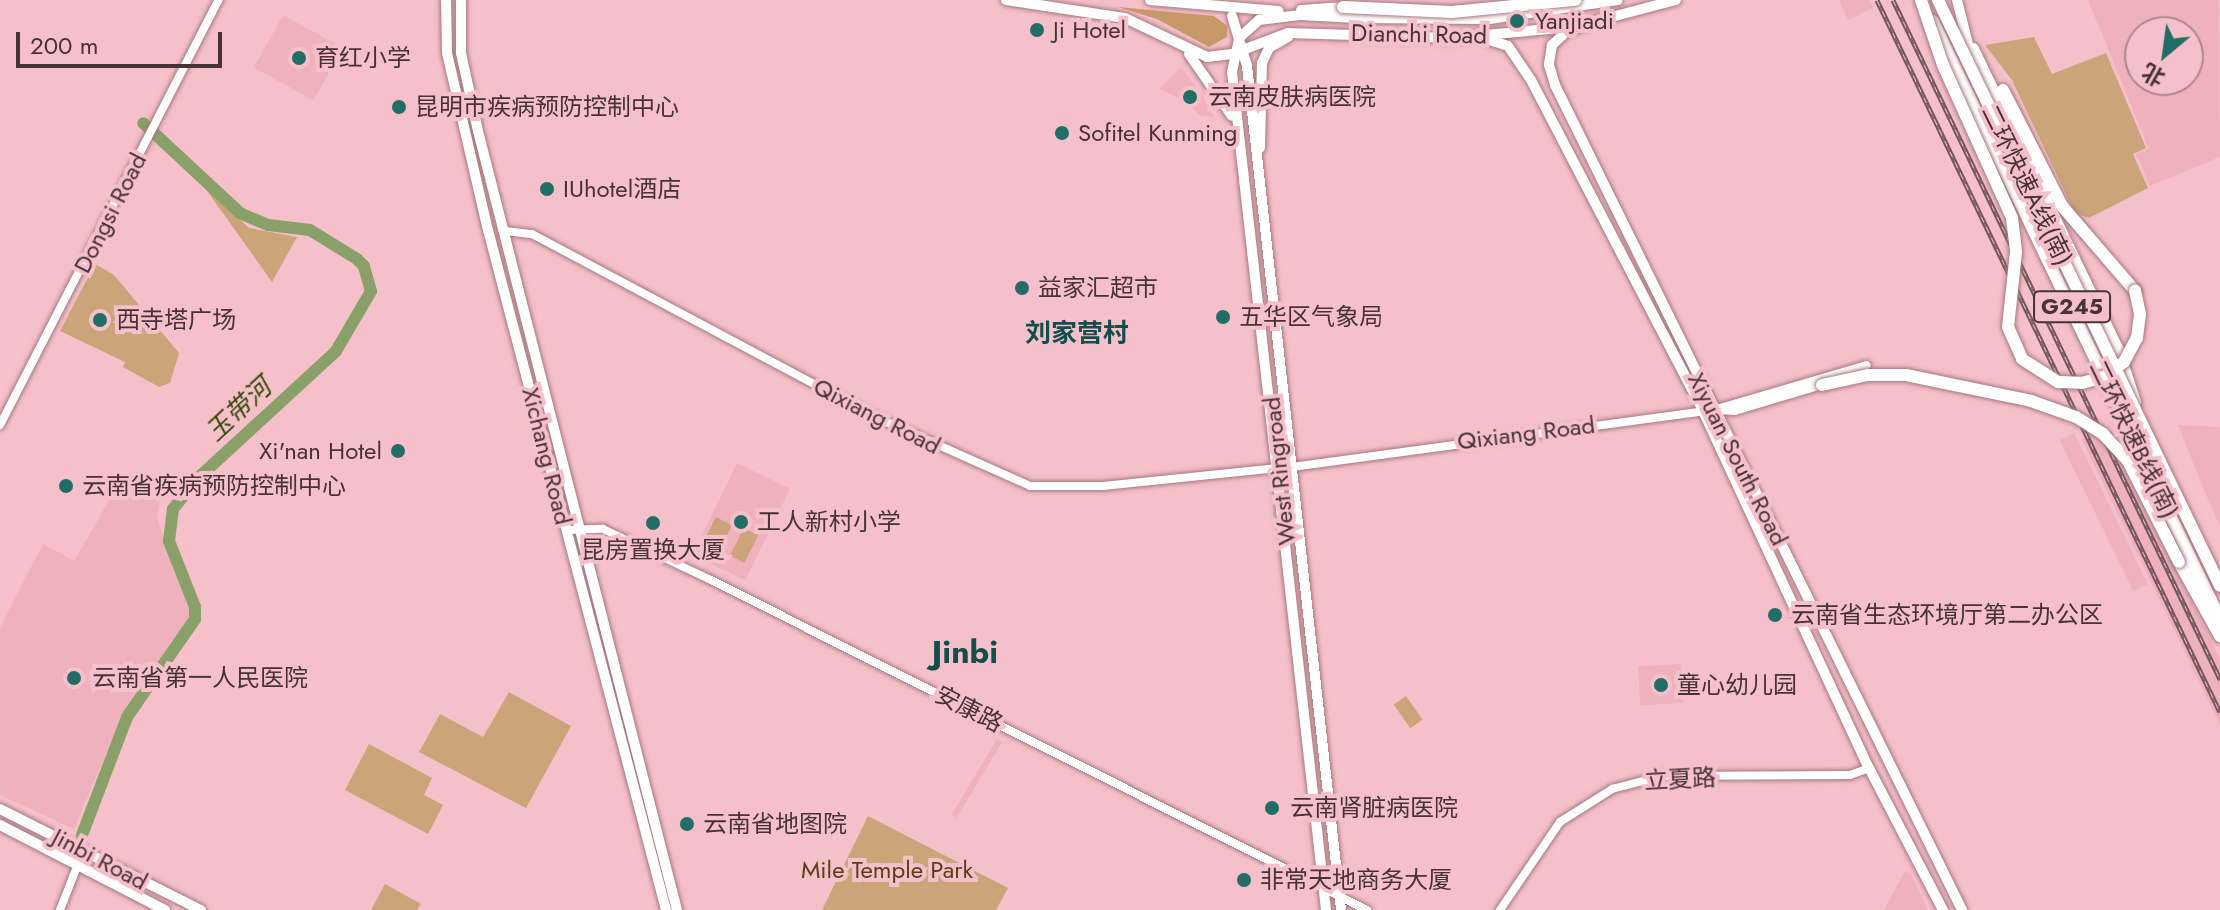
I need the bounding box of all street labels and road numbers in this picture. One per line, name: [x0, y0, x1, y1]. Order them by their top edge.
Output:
street label: Dianchi Road: [1351, 18, 1487, 50]
street label: 二环快速A线(南): [1976, 100, 2078, 270]
street label: Dongsi Road: [68, 148, 152, 278]
road number: G245: [2032, 289, 2112, 325]
street label: 二环快速B线(南): [2083, 355, 2185, 523]
street label: Xiyuan South Road: [1682, 368, 1794, 550]
street label: Qixiang Road: [809, 372, 945, 460]
street label: Xichang Road: [516, 384, 578, 528]
street label: West Ringroad: [1257, 395, 1301, 547]
street label: Qixiang Road: [1456, 410, 1596, 456]
street label: 安康路: [930, 680, 1008, 738]
street label: 立夏路: [1643, 763, 1717, 795]
street label: Jinbi Road: [48, 822, 152, 896]

